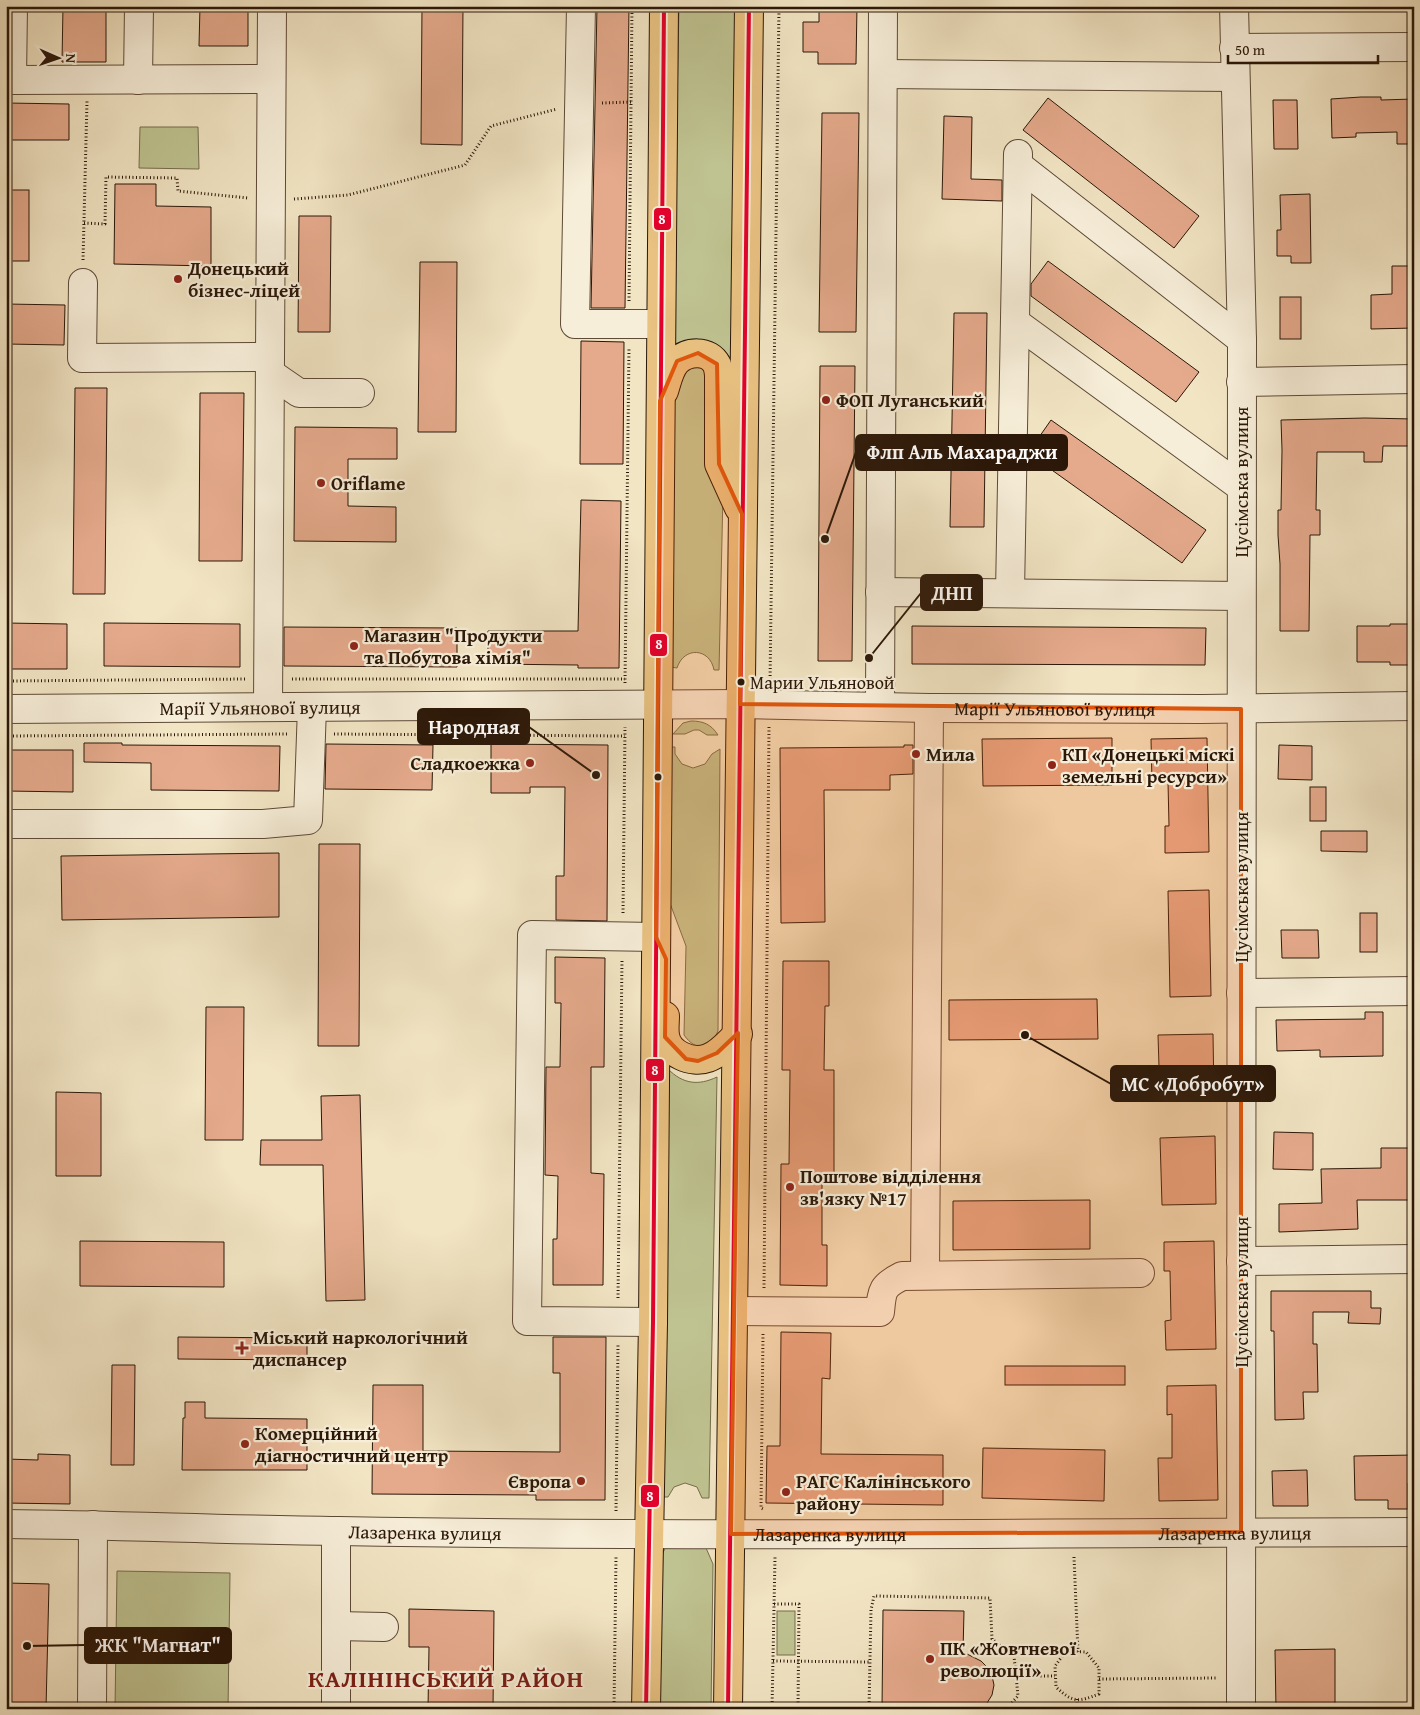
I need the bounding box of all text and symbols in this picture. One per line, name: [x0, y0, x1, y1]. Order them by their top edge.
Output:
north arrow: [32, 32, 82, 82]
scale bar: [1228, 32, 1378, 64]
text: 50 m: [1235, 39, 1266, 60]
text: N: [61, 53, 81, 64]
line badge: 8: [653, 207, 672, 231]
text: 8: [658, 209, 666, 229]
place label: Донецький бізнес-ліцей: [187, 254, 300, 304]
marker: Донецький бізнес-ліцей: [172, 273, 184, 285]
place label: ФОП Луганський: [836, 386, 984, 414]
marker: ФОП Луганський: [820, 394, 832, 406]
street label: Цусімська вулиця: [1227, 406, 1255, 557]
callout: Флп Аль Махараджи: [856, 435, 1067, 470]
text: Флп Аль Махараджи: [866, 437, 1058, 466]
place label: Oriflame: [331, 469, 405, 497]
marker: Oriflame: [315, 477, 327, 489]
callout: ДНП: [921, 575, 982, 610]
text: ДНП: [930, 578, 973, 607]
place label: Магазин "Продукти та Побутова хімія": [364, 621, 542, 671]
line badge: 8: [649, 633, 668, 657]
text: 8: [655, 634, 663, 654]
marker: Магазин "Продукти та Побутова хімія": [348, 640, 360, 652]
place label: Марии Ульяновой: [750, 669, 895, 696]
marker: Марии Ульяновой: [736, 677, 746, 687]
street label: Марії Ульянової вулиця: [159, 693, 361, 722]
street label: Марії Ульянової вулиця: [954, 694, 1156, 723]
callout: Народная: [418, 709, 529, 744]
text: Народная: [428, 712, 520, 741]
place label: Мила: [926, 740, 975, 768]
place label: КП «Донецькі міскі земельні ресурси»: [1062, 740, 1235, 790]
marker: Мила: [910, 748, 922, 760]
place label: Сладкоежка: [411, 749, 520, 777]
marker: Сладкоежка: [524, 757, 536, 769]
marker: КП «Донецькі міскі земельні ресурси»: [1046, 759, 1058, 771]
unlabelled marker: [653, 772, 663, 782]
street label: Цусімська вулиця: [1227, 811, 1255, 962]
line badge: 8: [645, 1058, 665, 1082]
text: 8: [651, 1060, 659, 1080]
callout: МС «Добробут»: [1111, 1066, 1275, 1101]
text: МС «Добробут»: [1121, 1069, 1265, 1098]
place label: Поштове відділення зв'язку №17: [800, 1162, 981, 1212]
marker: Поштове відділення зв'язку №17: [784, 1181, 796, 1193]
street label: Цусімська вулиця: [1227, 1216, 1255, 1367]
place label: Міський наркологічний диспансер: [253, 1323, 468, 1373]
marker: Міський наркологічний диспансер: [235, 1341, 249, 1355]
place label: Комерційний діагностичний центр: [255, 1419, 448, 1469]
marker: Комерційний діагностичний центр: [239, 1438, 251, 1450]
place label: Європа: [508, 1467, 571, 1495]
place label: РАГС Калінінського району: [796, 1467, 971, 1517]
marker: Європа: [575, 1475, 587, 1487]
line badge: 8: [640, 1484, 660, 1508]
text: 8: [646, 1486, 654, 1506]
marker: РАГС Калінінського району: [780, 1486, 792, 1498]
street label: Лазаренка вулиця: [348, 1517, 502, 1547]
street label: Лазаренка вулиця: [1158, 1518, 1312, 1547]
street label: Лазаренка вулиця: [753, 1520, 907, 1548]
callout: ЖК "Магнат": [85, 1628, 231, 1663]
text: ЖК "Магнат": [94, 1630, 221, 1659]
place label: ПК «Жовтневої революції»: [940, 1634, 1076, 1684]
marker: ПК «Жовтневої революції»: [924, 1653, 936, 1665]
district label: КАЛІНІНСЬКИЙ РАЙОН: [308, 1661, 584, 1696]

